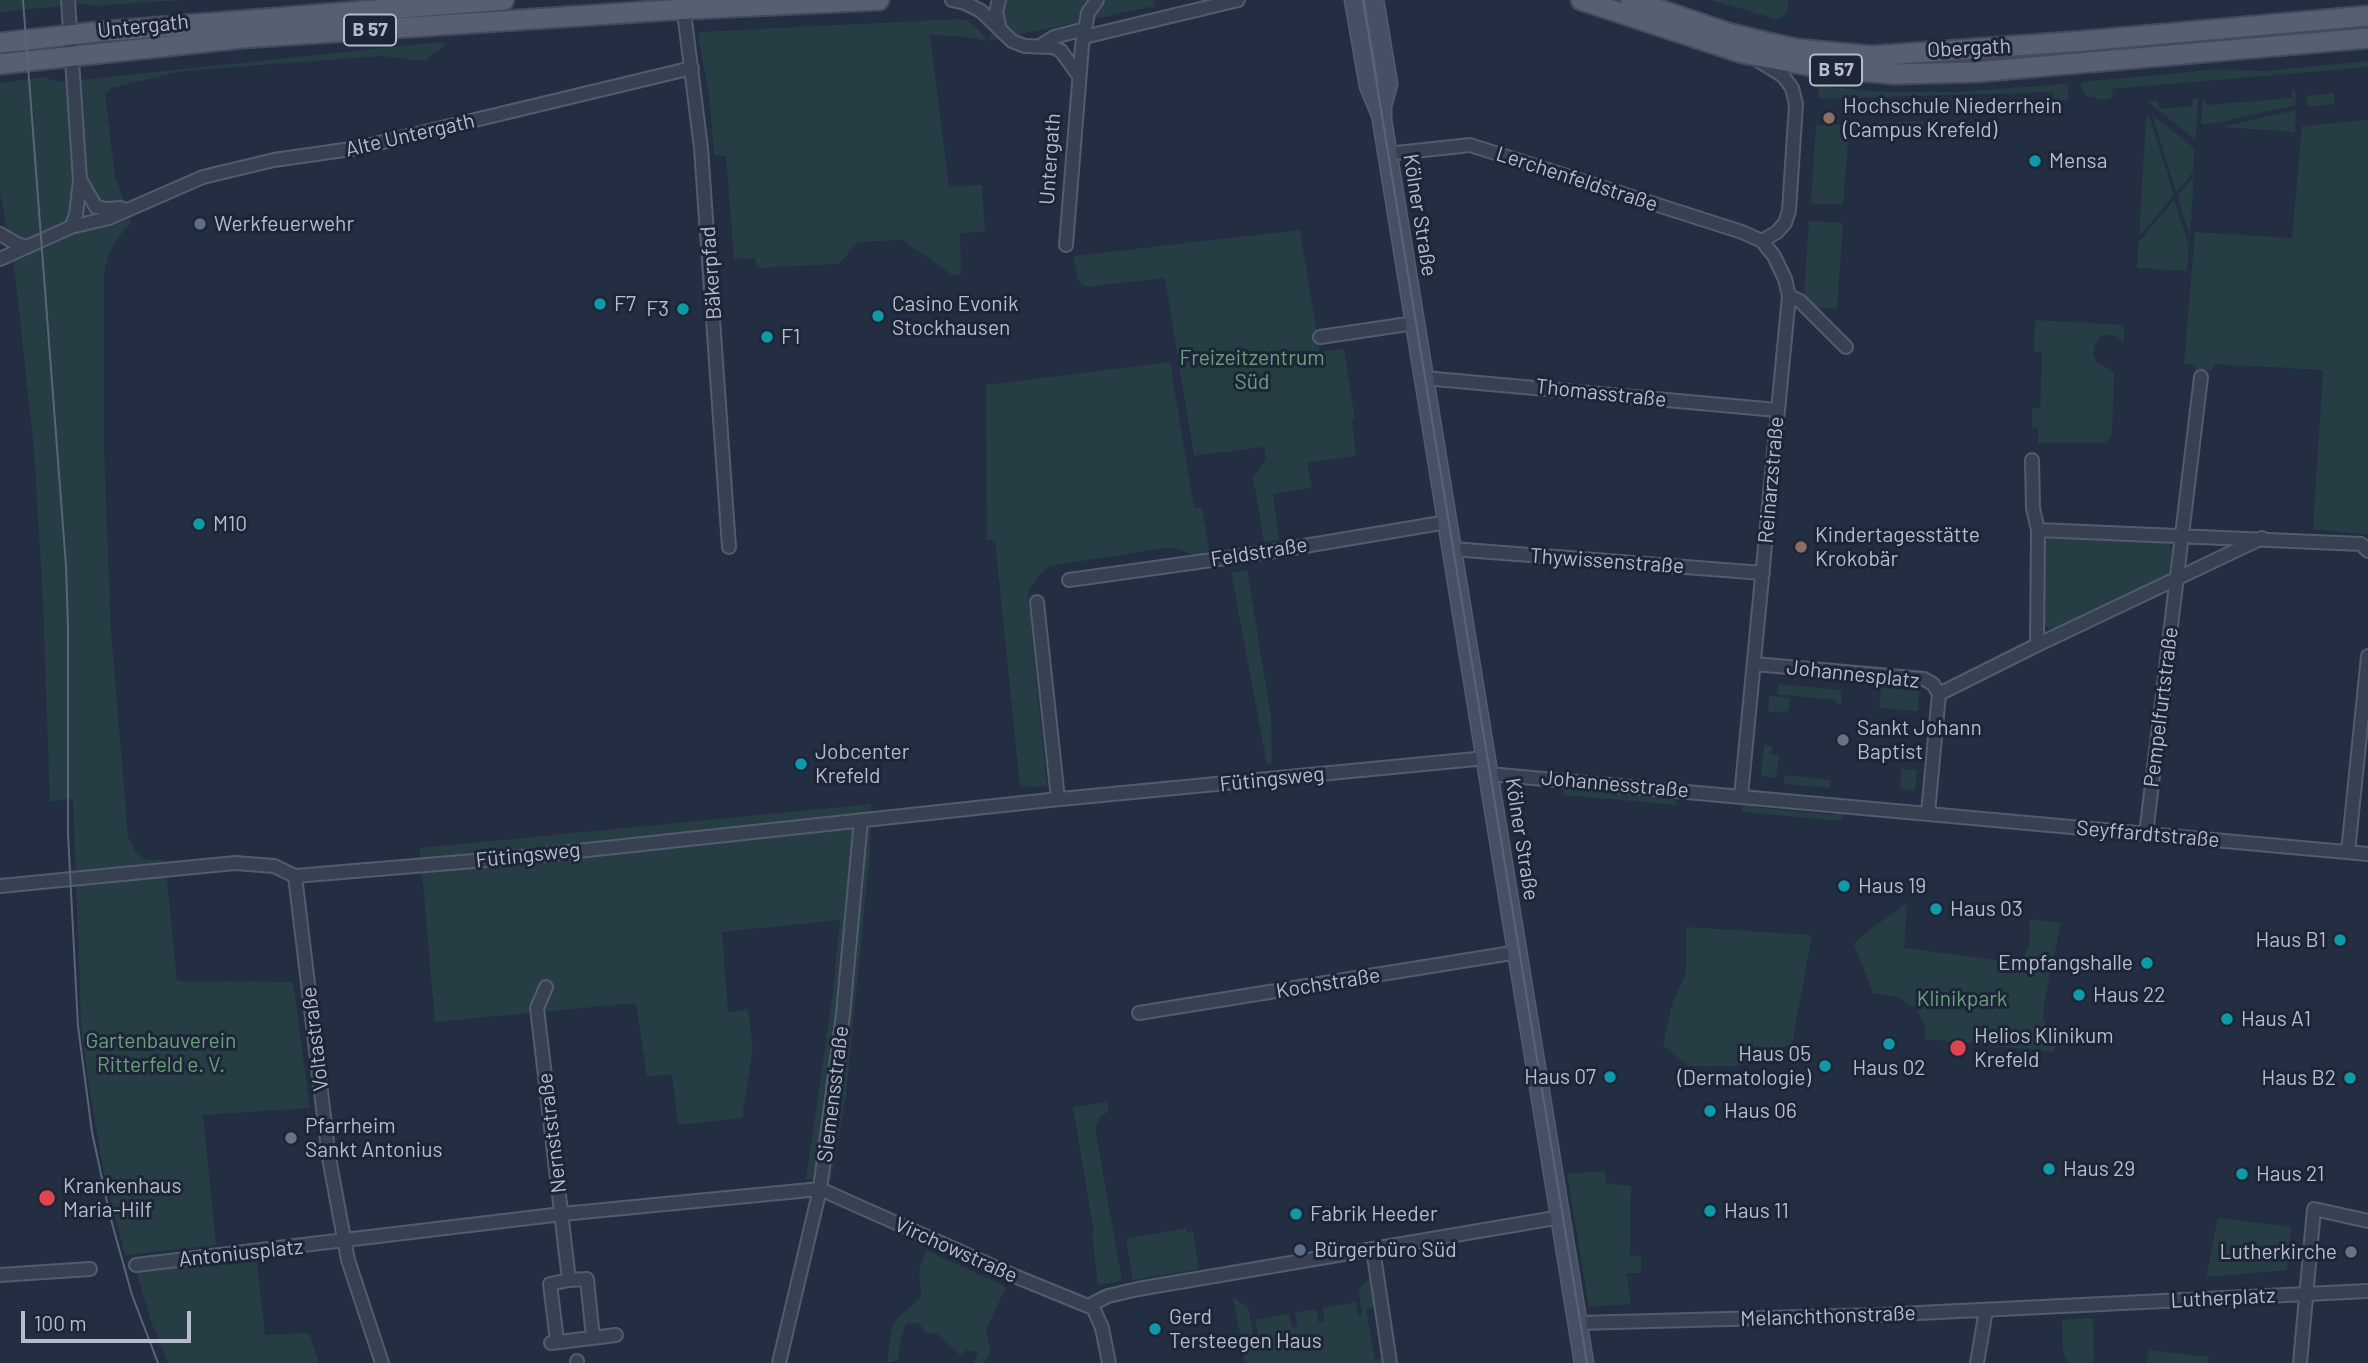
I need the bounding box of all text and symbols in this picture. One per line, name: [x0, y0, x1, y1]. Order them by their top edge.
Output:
street label: Untergath: [96, 9, 190, 43]
road number: B 57: [344, 14, 396, 46]
street label: Obergath: [1926, 33, 2012, 63]
road number: B 57: [1810, 54, 1862, 86]
place label: Hochschule Niederrhein (Campus Krefeld): [1843, 93, 2062, 143]
street label: Alte Untergath: [343, 108, 477, 162]
marker: Hochschule Niederrhein (Campus Krefeld): [1821, 110, 1837, 126]
street label: Untergath: [1034, 112, 1066, 206]
street label: Lerchenfeldstraße: [1493, 141, 1661, 217]
place label: Mensa: [2049, 148, 2107, 174]
street label: Kölner Straße: [1398, 152, 1442, 278]
marker: Mensa: [2027, 153, 2043, 169]
place label: Werkfeuerwehr: [214, 211, 354, 237]
marker: Werkfeuerwehr: [192, 216, 208, 232]
street label: Bäkerpfad: [695, 225, 727, 321]
place label: F7: [614, 291, 636, 317]
place label: Casino Evonik Stockhausen: [892, 291, 1019, 341]
marker: F7: [592, 296, 608, 312]
place label: F3: [646, 296, 669, 322]
marker: F3: [675, 301, 691, 317]
marker: Casino Evonik Stockhausen: [870, 308, 886, 324]
place label: F1: [781, 324, 800, 350]
marker: F1: [759, 329, 775, 345]
park label: Freizeitzentrum Süd: [1179, 345, 1325, 395]
street label: Thomasstraße: [1534, 374, 1668, 412]
street label: Reinarzstraße: [1753, 415, 1789, 545]
place label: M10: [213, 511, 247, 537]
marker: M10: [191, 516, 207, 532]
place label: Kindertagesstätte Krokobär: [1815, 522, 1980, 572]
street label: Feldstraße: [1209, 532, 1309, 572]
marker: Kindertagesstätte Krokobär: [1793, 539, 1809, 555]
street label: Thywissenstraße: [1529, 543, 1685, 579]
street label: Pempelfurtstraße: [2139, 625, 2183, 789]
street label: Johannesplatz: [1785, 655, 1921, 693]
place label: Sankt Johann Baptist: [1857, 715, 1982, 765]
marker: Sankt Johann Baptist: [1835, 732, 1851, 748]
place label: Jobcenter Krefeld: [815, 739, 909, 789]
marker: Jobcenter Krefeld: [793, 756, 809, 772]
street label: Fütingsweg: [1218, 761, 1326, 797]
street label: Johannesstraße: [1540, 765, 1690, 803]
street label: Kölner Straße: [1500, 776, 1544, 902]
street label: Seyffardtstraße: [2075, 815, 2221, 853]
street label: Fütingsweg: [474, 837, 582, 873]
place label: Haus 19: [1858, 873, 1926, 899]
marker: Haus 19: [1836, 878, 1852, 894]
place label: Haus 03: [1950, 896, 2023, 922]
marker: Haus 03: [1928, 901, 1944, 917]
place label: Haus B1: [2255, 927, 2326, 953]
marker: Haus B1: [2332, 932, 2348, 948]
place label: Empfangshalle: [1998, 950, 2133, 976]
marker: Empfangshalle: [2139, 955, 2155, 971]
street label: Kochstraße: [1274, 962, 1382, 1004]
place label: Haus 22: [2093, 982, 2166, 1008]
street label: Voltastraße: [296, 985, 334, 1093]
park label: Klinikpark: [1917, 986, 2007, 1012]
marker: Haus 22: [2071, 987, 2087, 1003]
place label: Haus A1: [2241, 1006, 2311, 1032]
marker: Haus A1: [2219, 1011, 2235, 1027]
place label: Helios Klinikum Krefeld: [1974, 1023, 2114, 1073]
street label: Siemensstraße: [812, 1024, 854, 1164]
park label: Gartenbauverein Ritterfeld e. V.: [86, 1028, 236, 1078]
marker: Haus 02: [1881, 1036, 1897, 1052]
marker: Helios Klinikum Krefeld: [1948, 1038, 1968, 1058]
place label: Haus 05 (Dermatologie): [1677, 1041, 1811, 1091]
place label: Haus 02: [1852, 1055, 1926, 1081]
marker: Haus 05 (Dermatologie): [1817, 1058, 1833, 1074]
place label: Haus 07: [1524, 1064, 1596, 1090]
place label: Haus B2: [2262, 1065, 2336, 1091]
marker: Haus 07: [1602, 1069, 1618, 1085]
marker: Haus B2: [2342, 1070, 2358, 1086]
street label: Nernststraße: [532, 1071, 572, 1195]
place label: Haus 06: [1724, 1098, 1797, 1124]
marker: Haus 06: [1702, 1103, 1718, 1119]
place label: Pfarrheim Sankt Antonius: [305, 1113, 442, 1163]
marker: Pfarrheim Sankt Antonius: [283, 1130, 299, 1146]
place label: Haus 29: [2063, 1156, 2135, 1182]
marker: Haus 29: [2041, 1161, 2057, 1177]
place label: Haus 21: [2256, 1161, 2324, 1187]
marker: Haus 21: [2234, 1166, 2250, 1182]
place label: Krankenhaus Maria-Hilf: [63, 1173, 181, 1223]
marker: Krankenhaus Maria-Hilf: [37, 1188, 57, 1208]
place label: Haus 11: [1724, 1198, 1789, 1224]
place label: Fabrik Heeder: [1310, 1201, 1438, 1227]
marker: Haus 11: [1702, 1203, 1718, 1219]
marker: Fabrik Heeder: [1288, 1206, 1304, 1222]
street label: Virchowstraße: [891, 1212, 1021, 1288]
street label: Antoniusplatz: [178, 1234, 304, 1272]
place label: Bürgerbüro Süd: [1314, 1237, 1457, 1263]
place label: Lutherkirche: [2219, 1239, 2337, 1265]
marker: Bürgerbüro Süd: [1292, 1242, 1308, 1258]
marker: Lutherkirche: [2343, 1244, 2359, 1260]
street label: Lutherplatz: [2170, 1283, 2276, 1313]
scale bar: [24, 1296, 194, 1340]
street label: Melanchthonstraße: [1740, 1300, 1916, 1332]
place label: Gerd Tersteegen Haus: [1169, 1304, 1322, 1354]
text: 100 m: [34, 1310, 87, 1335]
marker: Gerd Tersteegen Haus: [1147, 1321, 1163, 1337]

